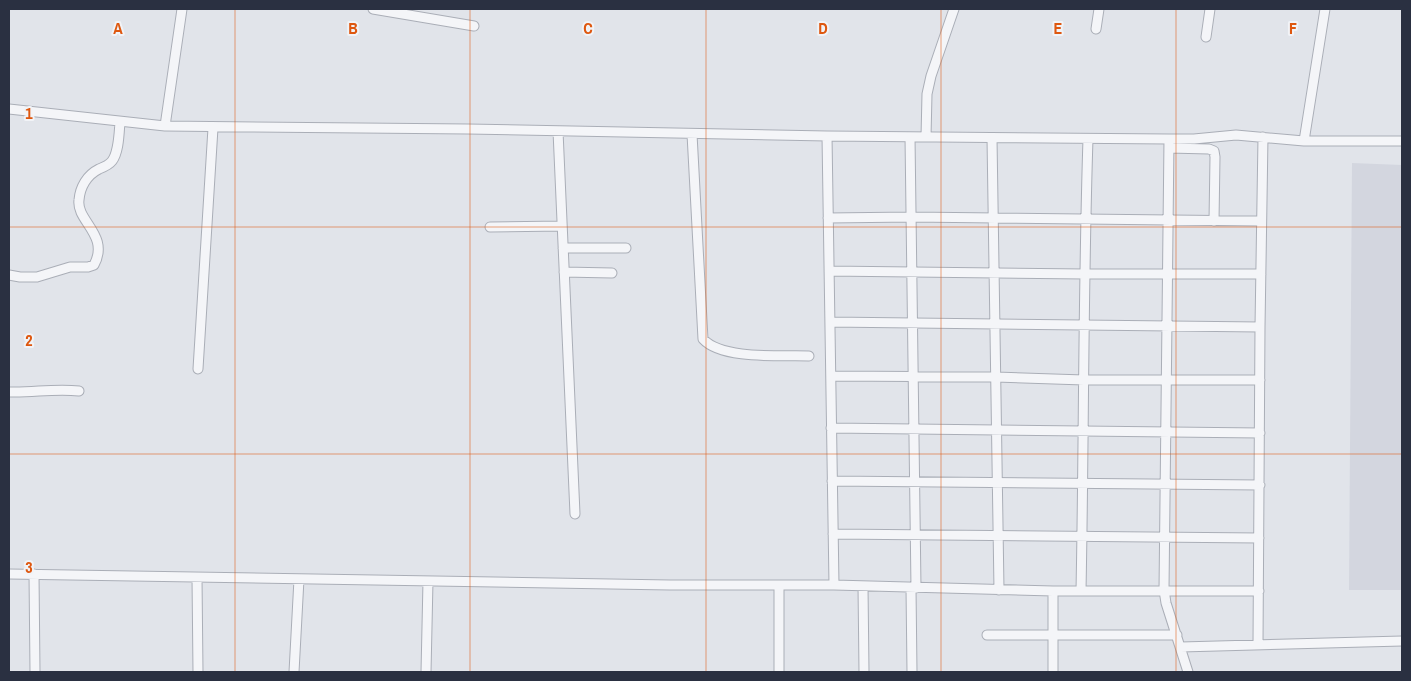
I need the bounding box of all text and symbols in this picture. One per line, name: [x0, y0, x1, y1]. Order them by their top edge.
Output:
text: A: [113, 17, 123, 39]
text: B: [348, 17, 358, 39]
text: C: [583, 17, 593, 39]
text: D: [818, 17, 828, 39]
text: E: [1054, 17, 1063, 39]
text: F: [1289, 17, 1297, 39]
text: 1: [25, 102, 33, 124]
text: 2: [25, 329, 33, 351]
text: 3: [25, 556, 33, 578]

